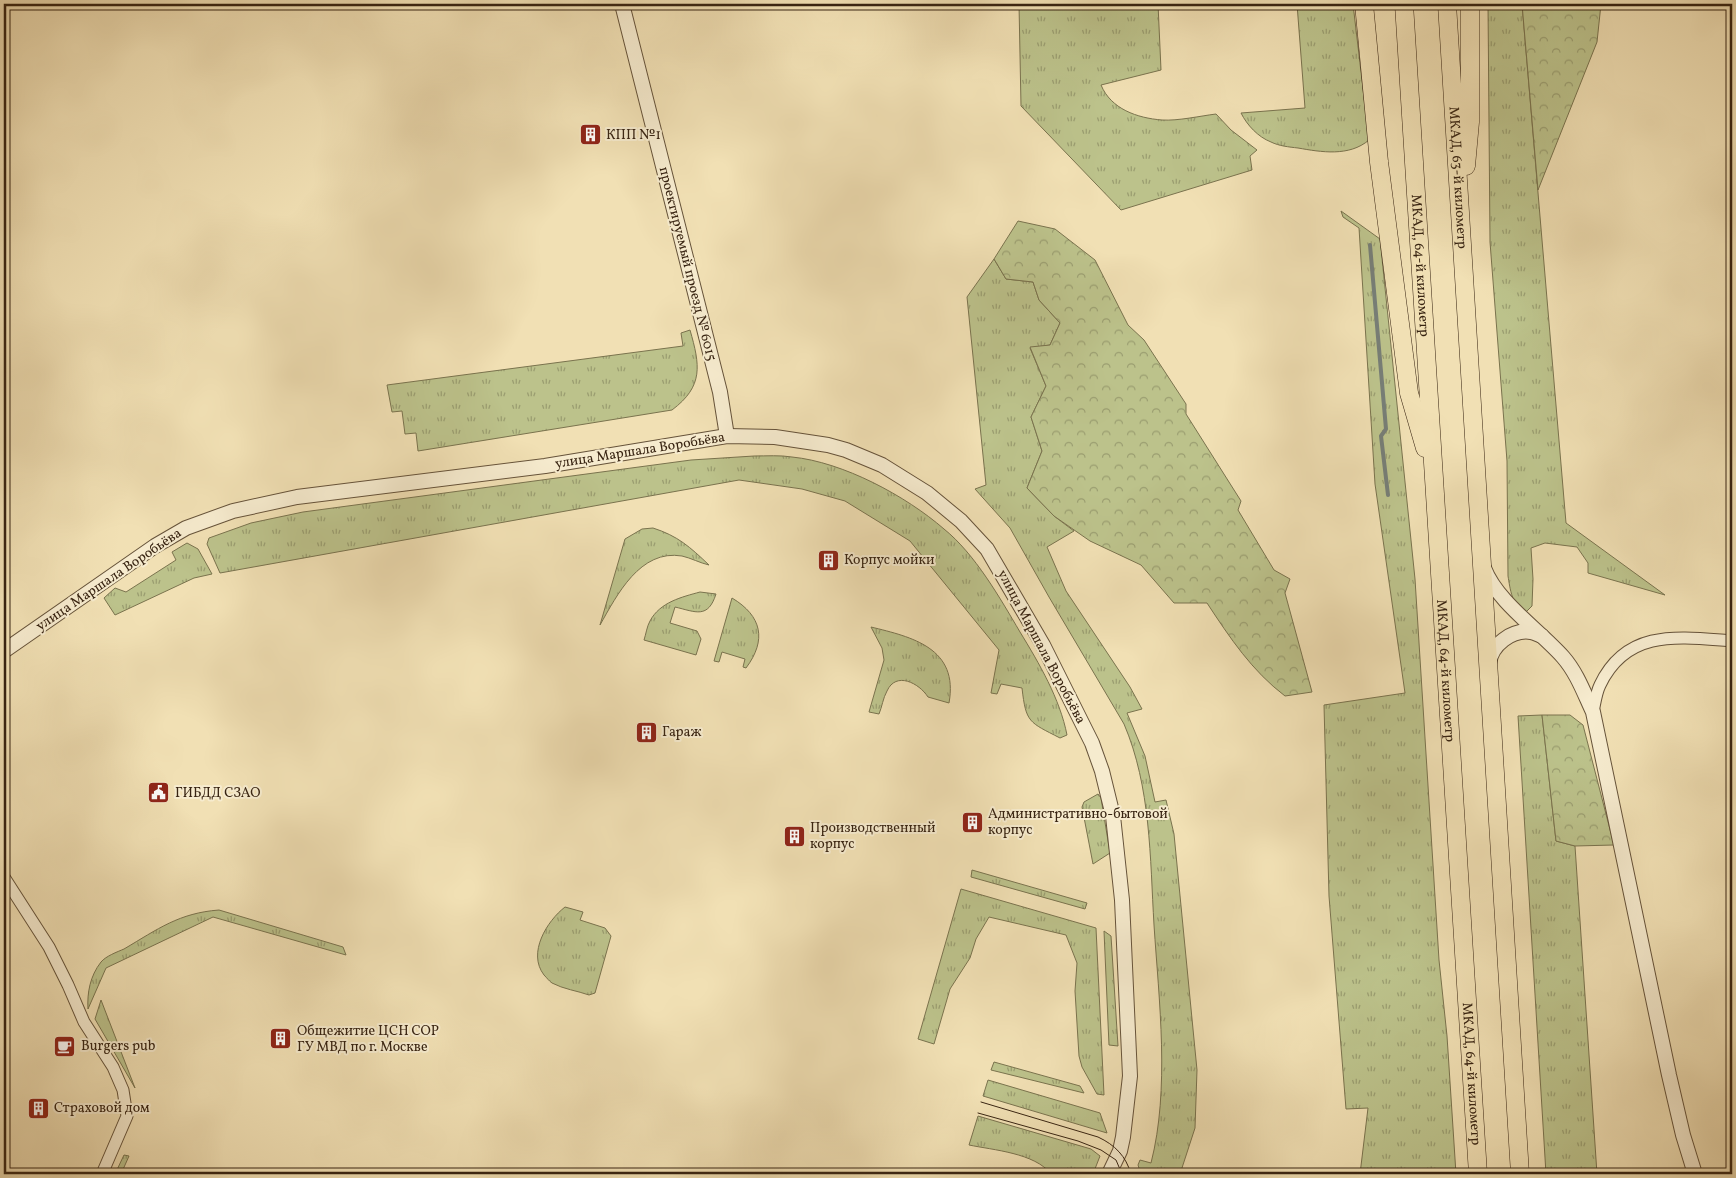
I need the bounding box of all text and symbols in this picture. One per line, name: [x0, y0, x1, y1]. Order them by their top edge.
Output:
street label: МКАД, 63-й километр: [1444, 106, 1472, 249]
building icon: КПП №1: [578, 123, 602, 147]
place label: КПП №1: [606, 126, 661, 145]
street label: проектируемый проезд № 6015: [654, 165, 720, 363]
street label: МКАД, 64-й километр: [1406, 194, 1434, 337]
street label: улица Маршала Воробьёва: [554, 428, 726, 474]
street label: улица Маршала Воробьёва: [32, 524, 186, 636]
building icon: Корпус мойки: [816, 548, 840, 572]
place label: Корпус мойки: [844, 551, 935, 570]
street label: улица Маршала Воробьёва: [992, 567, 1090, 727]
street label: МКАД, 64-й километр: [1431, 599, 1459, 743]
building icon: Гараж: [634, 720, 658, 744]
place label: Гараж: [662, 723, 702, 742]
public building icon: ГИБДД СЗАО: [147, 781, 171, 805]
place label: ГИБДД СЗАО: [175, 784, 261, 803]
place label: Административно-бытовой корпус: [988, 805, 1168, 840]
building icon: Административно-бытовой корпус: [960, 810, 984, 834]
place label: Производственный корпус: [810, 819, 936, 854]
building icon: Производственный корпус: [782, 824, 806, 848]
street label: МКАД, 64-й километр: [1457, 1002, 1486, 1146]
place label: Общежитие ЦСН СОР ГУ МВД по г. Москве: [297, 1022, 439, 1057]
building icon: Общежитие ЦСН СОР ГУ МВД по г. Москве: [269, 1027, 293, 1051]
cafe icon: Burgers pub: [53, 1034, 77, 1058]
place label: Burgers pub: [81, 1037, 156, 1056]
building icon: Страховой дом: [26, 1096, 50, 1120]
place label: Страховой дом: [54, 1099, 150, 1118]

